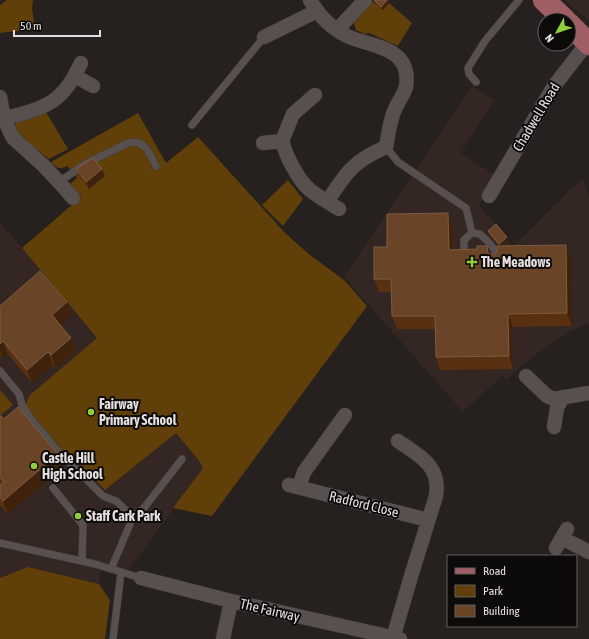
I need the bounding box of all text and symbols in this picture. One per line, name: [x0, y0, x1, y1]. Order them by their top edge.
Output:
scale bar: [14, 12, 100, 38]
north arrow: [537, 12, 577, 52]
text: 50 m: [20, 19, 42, 33]
text: N: [543, 32, 556, 45]
street label: Chadwell Road: [509, 80, 563, 154]
place label: The Meadows: [481, 254, 551, 270]
marker: The Meadows: [466, 256, 478, 268]
place label: Fairway Primary School: [99, 396, 177, 428]
marker: Fairway Primary School: [86, 407, 96, 417]
place label: Castle Hill High School: [42, 450, 103, 482]
marker: Castle Hill High School: [29, 461, 39, 471]
street label: Radford Close: [328, 488, 400, 520]
place label: Staff Cark Park: [86, 508, 161, 524]
marker: Staff Cark Park: [73, 511, 83, 521]
legend: [447, 555, 577, 627]
text: Road: [483, 564, 506, 578]
text: Park: [483, 584, 504, 598]
street label: The Fairway: [239, 595, 302, 625]
text: Building: [483, 604, 521, 618]

